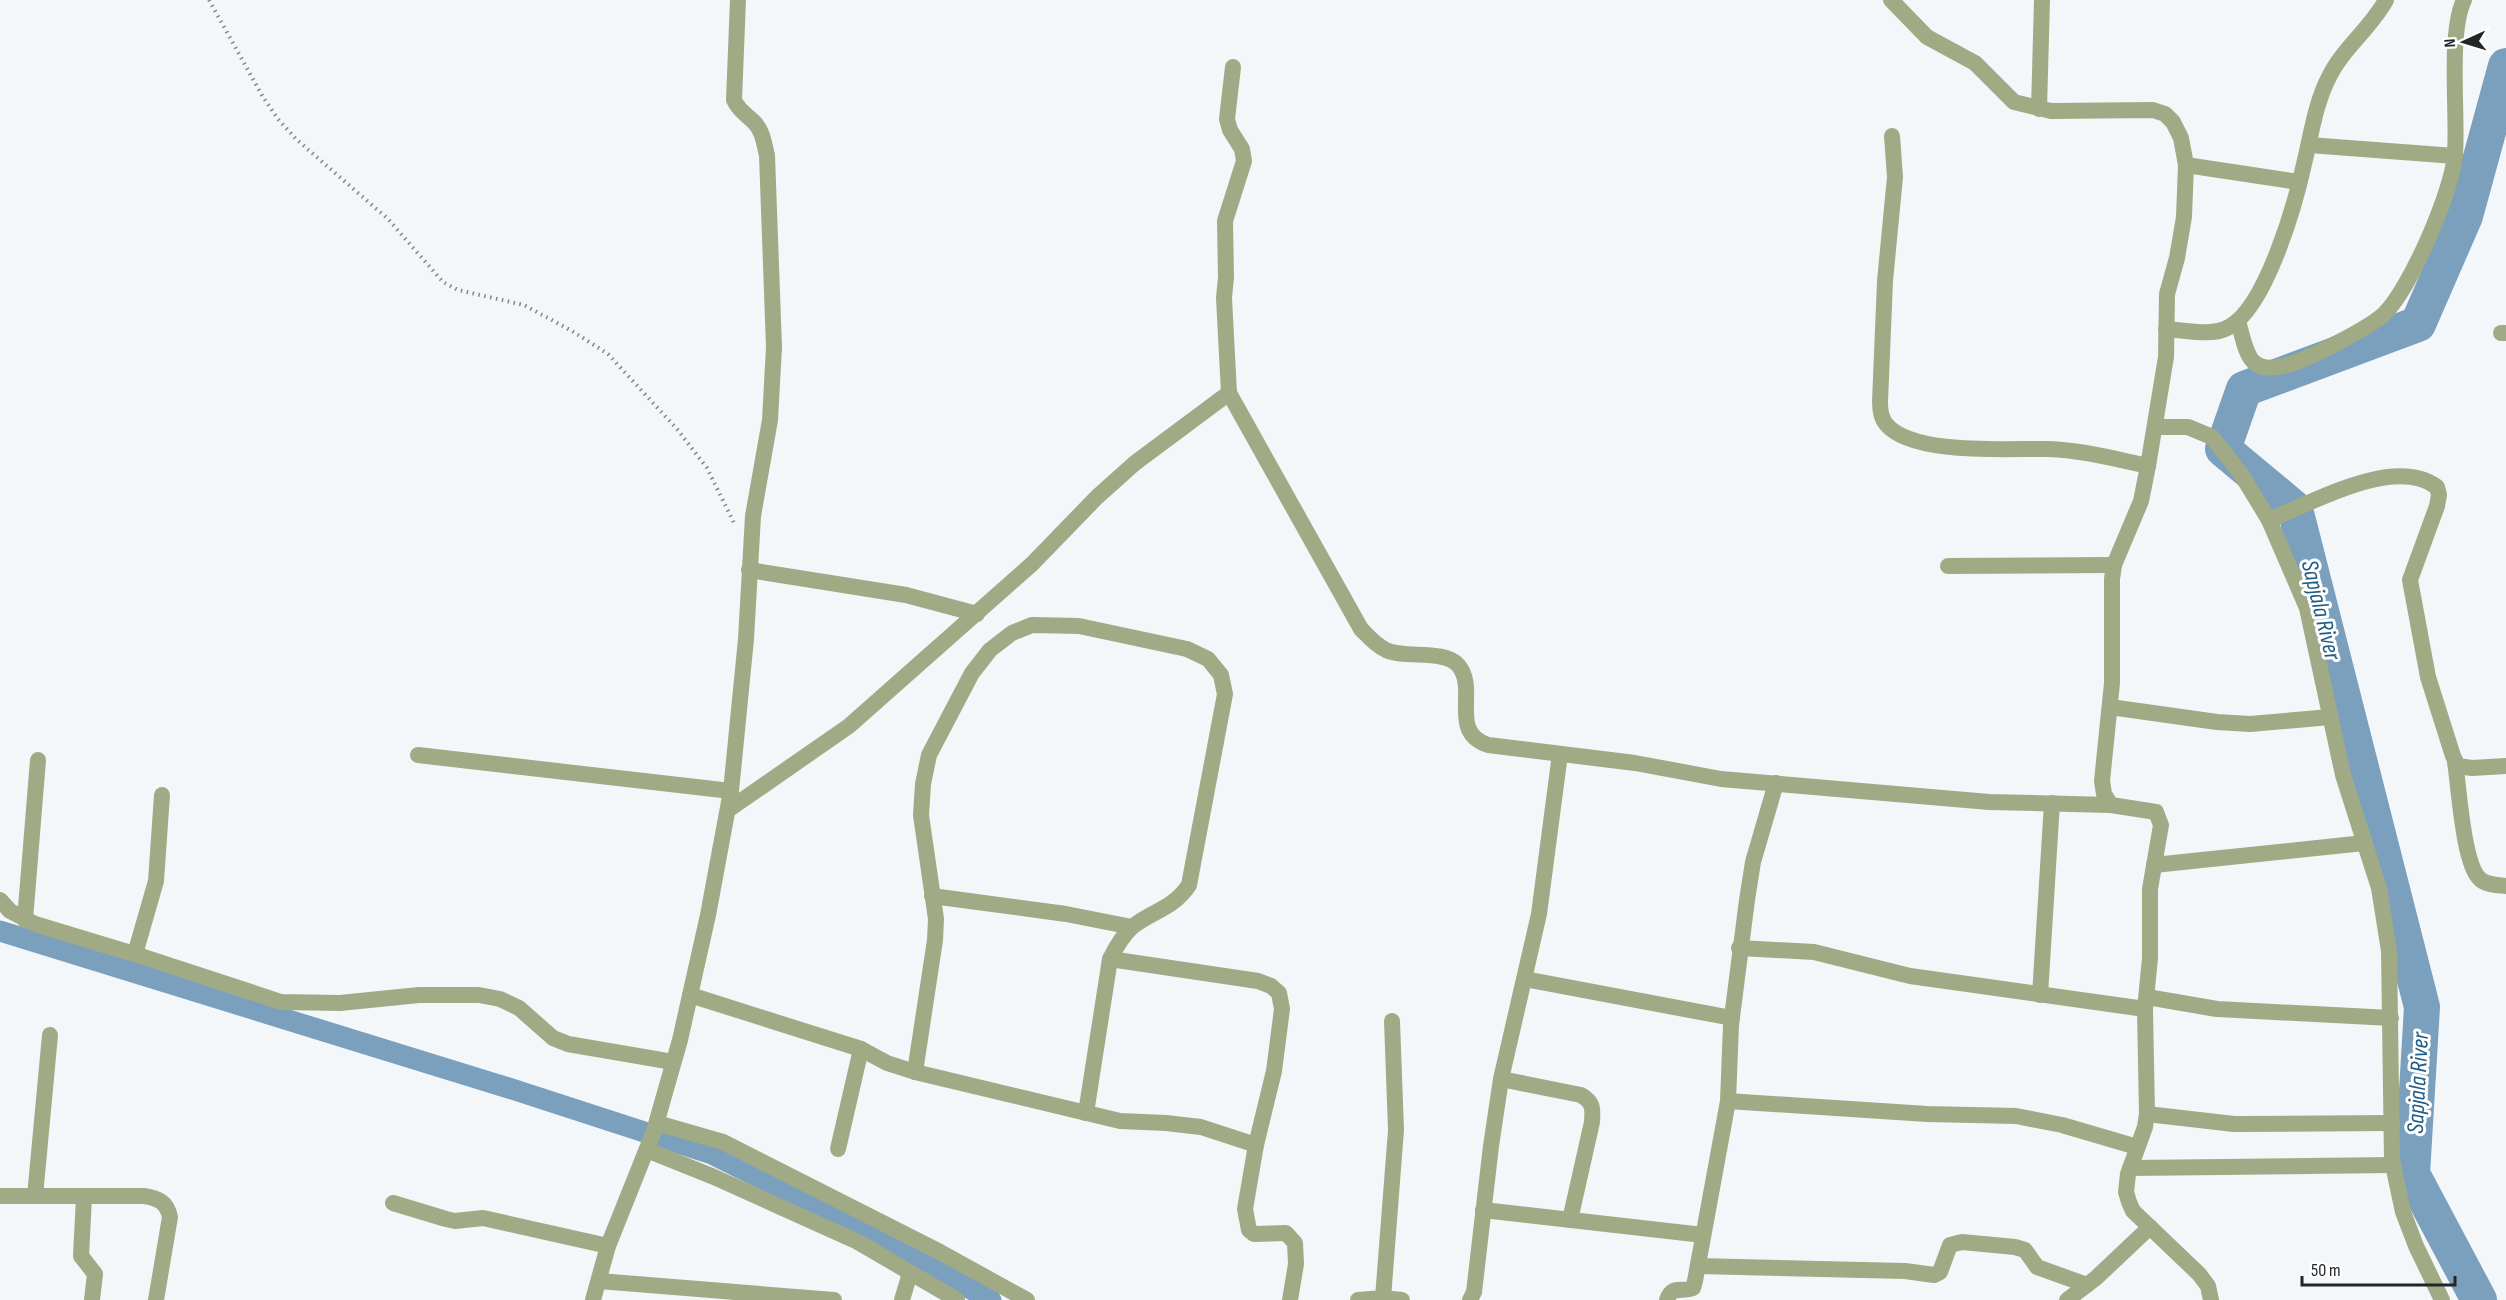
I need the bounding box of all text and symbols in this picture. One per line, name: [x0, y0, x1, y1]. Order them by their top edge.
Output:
north arrow: [2434, 12, 2494, 72]
text: N: [2441, 38, 2460, 48]
water label: Sapjala River: [2295, 557, 2348, 664]
water label: Sapjala River: [2401, 1030, 2435, 1134]
scale bar: [2302, 1249, 2455, 1287]
text: 50 m: [2311, 1260, 2341, 1281]

